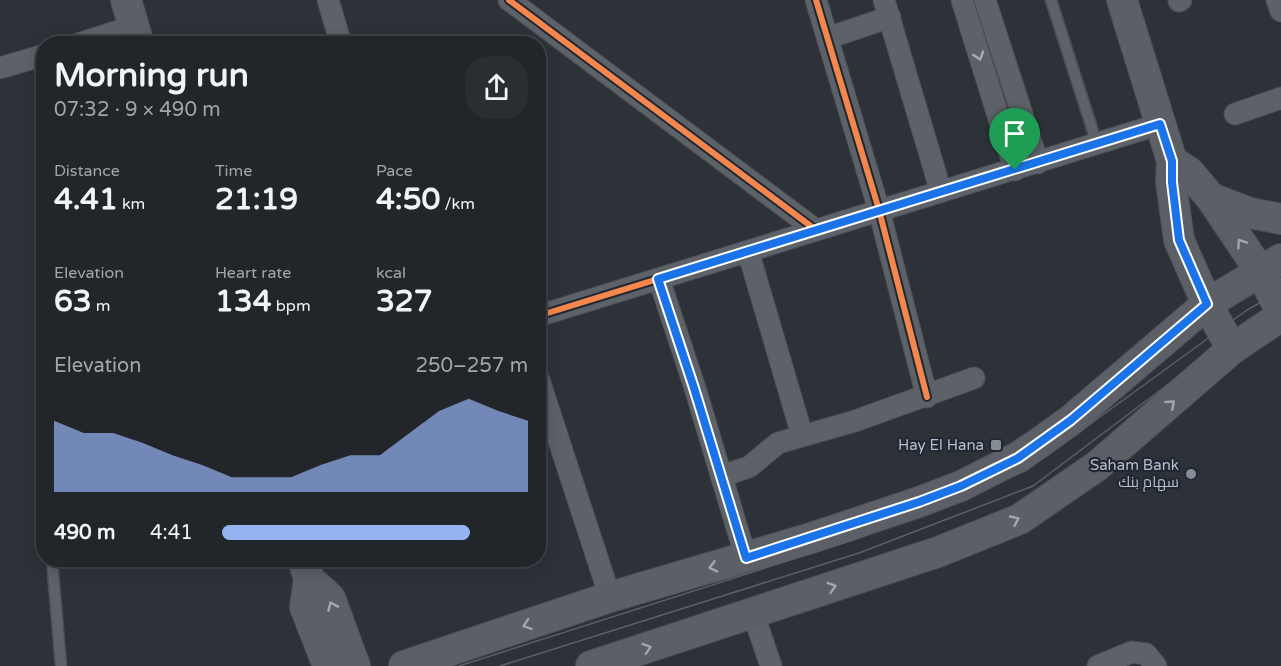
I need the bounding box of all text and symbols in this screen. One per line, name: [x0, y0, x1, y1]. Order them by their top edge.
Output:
one-way arrow: [972, 50, 984, 61]
text: Morning run: [54, 56, 249, 95]
button: share: [465, 56, 528, 119]
text: 07:32 · 9 × 490 m: [54, 98, 221, 122]
pin: [989, 108, 1040, 170]
icon: arrive: [998, 117, 1031, 150]
text: Distance: [54, 161, 120, 181]
text: Time: [215, 161, 252, 181]
text: Pace: [376, 161, 413, 181]
text: 4.41: [54, 181, 118, 218]
text: 21:19: [215, 181, 298, 218]
text: 4:50: [376, 181, 440, 218]
text: km: [118, 194, 145, 214]
text: /km: [440, 194, 475, 214]
one-way arrow: [1237, 238, 1248, 249]
text: Elevation: [54, 263, 124, 283]
text: Heart rate: [215, 263, 291, 283]
text: kcal: [376, 263, 406, 283]
text: 63: [54, 283, 92, 320]
text: 134: [215, 283, 272, 320]
text: 327: [376, 283, 433, 320]
text: m: [92, 296, 111, 316]
text: bpm: [272, 296, 311, 316]
text: Elevation: [54, 354, 141, 378]
text: 250–257 m: [415, 354, 528, 378]
one-way arrow: [1164, 400, 1175, 411]
place label: Hay El Hana: [898, 436, 984, 454]
marker: Hay El Hana: [989, 438, 1003, 452]
place label: Saham Bank سهام بنك: [1090, 456, 1179, 492]
marker: Saham Bank سهام بنك: [1184, 467, 1198, 481]
one-way arrow: [1008, 515, 1019, 527]
text: 490 m: [54, 521, 115, 545]
text: 4:41: [150, 521, 193, 545]
one-way arrow: [708, 559, 718, 572]
one-way arrow: [826, 582, 837, 594]
one-way arrow: [327, 601, 339, 612]
one-way arrow: [522, 618, 533, 631]
one-way arrow: [641, 643, 652, 655]

